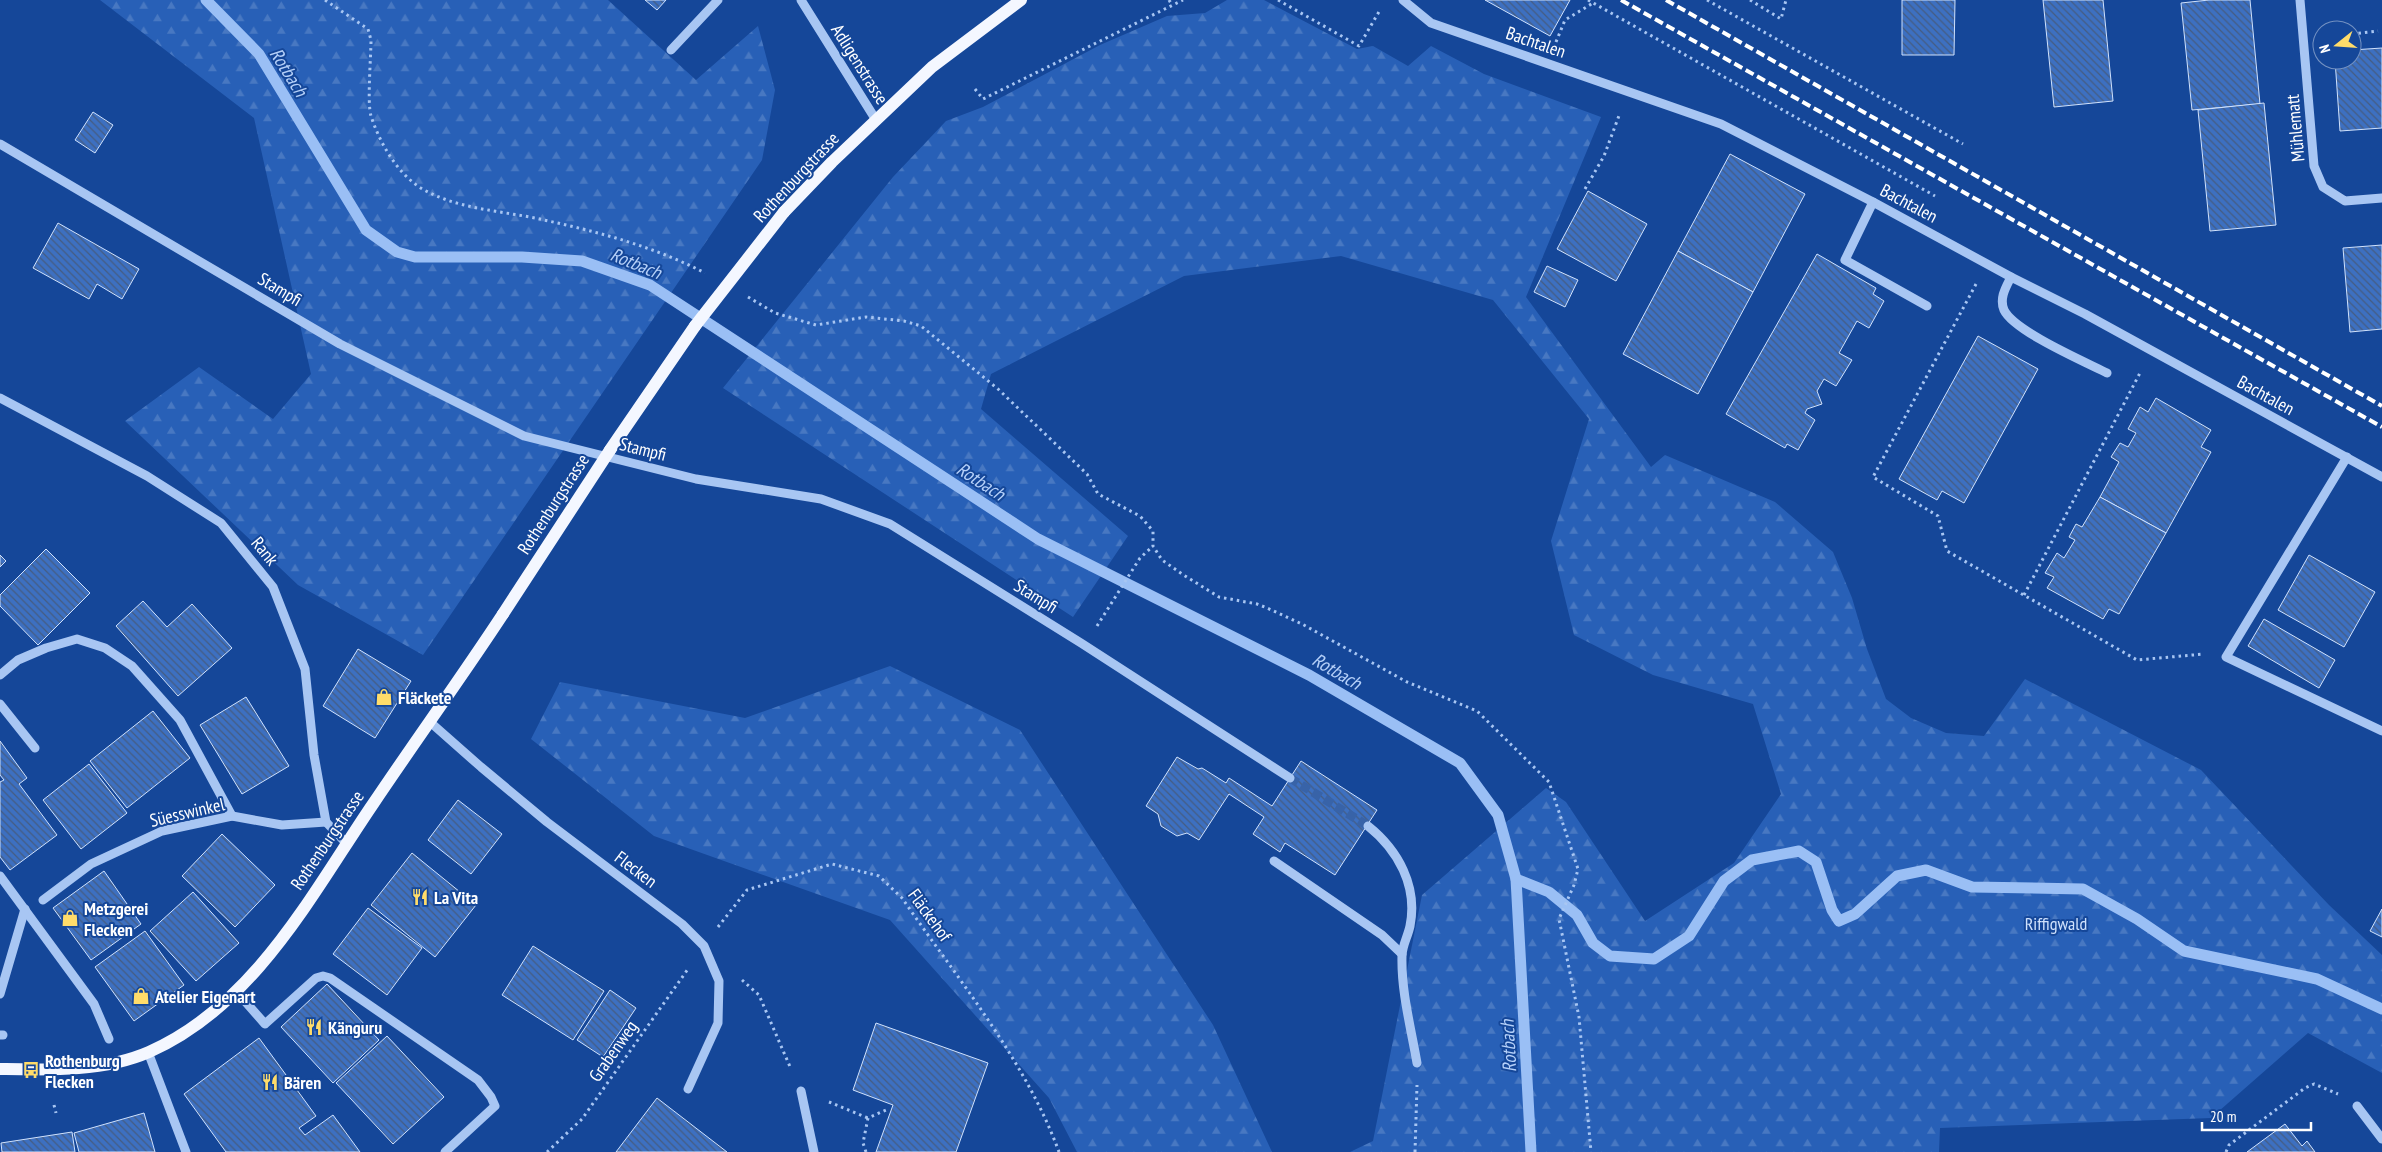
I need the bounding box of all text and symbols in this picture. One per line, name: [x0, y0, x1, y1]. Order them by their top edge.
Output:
street label: Adligenstrasse: [826, 20, 894, 108]
north arrow: [2312, 20, 2362, 70]
street label: Bachtalen: [1503, 21, 1569, 63]
water label: Rotbach: [265, 43, 314, 102]
text: N: [2315, 43, 2334, 55]
street label: Mühlematt: [2281, 93, 2309, 163]
street label: Rothenburgstrasse: [748, 127, 844, 227]
street label: Bachtalen: [1876, 178, 1942, 228]
water label: Rotbach: [607, 242, 666, 285]
street label: Stampfi: [254, 267, 306, 311]
street label: Bachtalen: [2233, 370, 2299, 420]
street label: Stampfi: [617, 432, 669, 466]
street label: Rothenburgstrasse: [512, 449, 594, 559]
water label: Rotbach: [952, 457, 1011, 506]
street label: Rank: [246, 532, 284, 570]
street label: Stampfi: [1010, 574, 1062, 618]
water label: Rotbach: [1308, 647, 1367, 695]
place label: Fläckete: [398, 686, 452, 709]
shop icon: Fläckete: [374, 687, 394, 707]
street label: Rothenburgstrasse: [285, 786, 369, 894]
street label: Süesswinkel: [147, 792, 227, 832]
street label: Flecken: [610, 846, 662, 892]
street label: Fläckehof: [903, 884, 958, 947]
place label: La Vita: [434, 886, 478, 909]
restaurant icon: La Vita: [410, 887, 430, 907]
place label: Metzgerei Flecken: [84, 897, 148, 941]
shop icon: Metzgerei Flecken: [60, 908, 80, 928]
park label: Riffigwald: [2025, 912, 2087, 935]
place label: Atelier Eigenart: [154, 985, 256, 1008]
shop icon: Atelier Eigenart: [131, 986, 151, 1006]
place label: Känguru: [328, 1016, 382, 1039]
street label: Grabenweg: [584, 1016, 642, 1086]
restaurant icon: Känguru: [304, 1017, 324, 1037]
water label: Rotbach: [1495, 1017, 1521, 1073]
place label: Rothenburg Flecken: [45, 1049, 120, 1093]
bus stop icon: Rothenburg Flecken: [21, 1060, 41, 1080]
place label: Bären: [284, 1071, 321, 1094]
restaurant icon: Bären: [260, 1072, 280, 1092]
scale bar: [2202, 1100, 2311, 1132]
text: 20 m: [2210, 1107, 2236, 1126]

